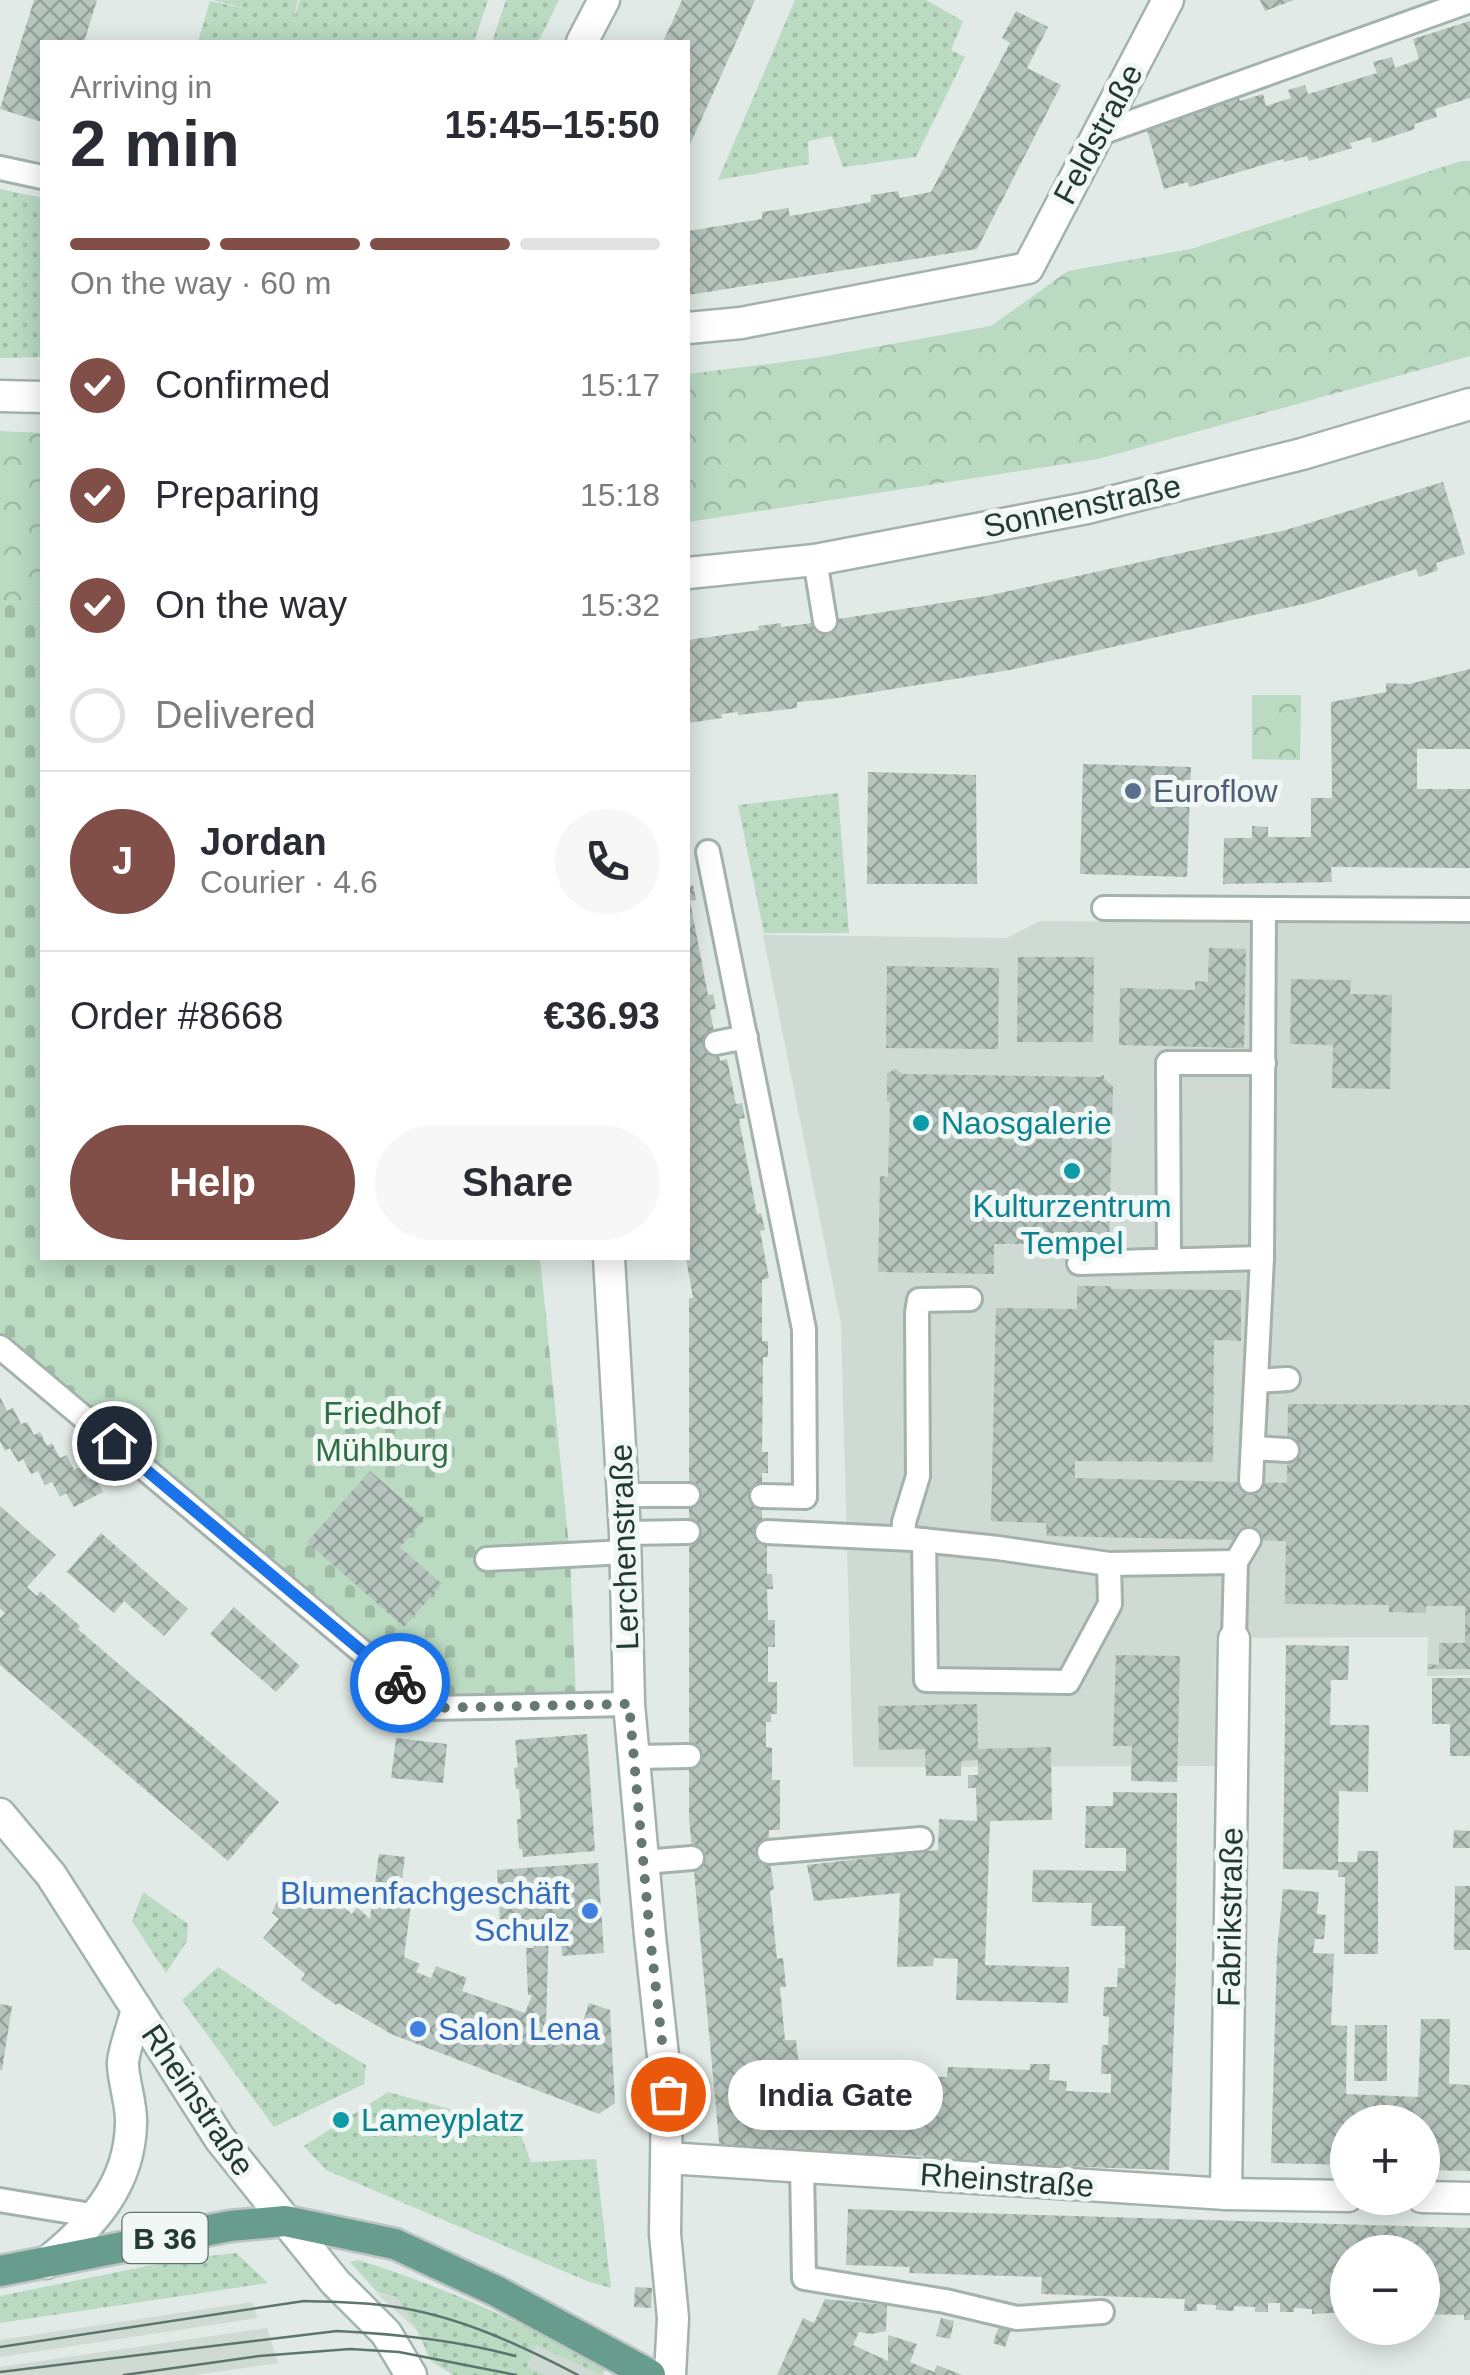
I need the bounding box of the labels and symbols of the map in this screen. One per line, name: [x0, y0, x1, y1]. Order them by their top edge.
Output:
street label: Feldstraße: [1046, 58, 1150, 210]
street label: Sonnenstraße: [980, 467, 1184, 545]
place label: Euroflow: [1153, 773, 1278, 809]
marker: Euroflow: [1122, 780, 1144, 802]
place label: Naosgalerie: [941, 1105, 1112, 1141]
marker: Naosgalerie: [910, 1112, 932, 1134]
marker: Kulturzentrum Tempel: [1061, 1160, 1083, 1182]
place label: Kulturzentrum Tempel: [972, 1188, 1172, 1261]
park label: Friedhof Mühlburg: [315, 1395, 449, 1468]
pin: [72, 1401, 157, 1486]
street label: Lerchenstraße: [602, 1443, 646, 1651]
courier: [350, 1633, 450, 1733]
street label: Fabrikstraße: [1210, 1827, 1250, 2007]
place label: Blumenfachgeschäft Schulz: [280, 1875, 570, 1948]
marker: Blumenfachgeschäft Schulz: [579, 1900, 601, 1922]
place label: Salon Lena: [438, 2011, 600, 2047]
street label: Rheinstraße: [134, 2018, 262, 2182]
marker: Salon Lena: [407, 2018, 429, 2040]
pin: [626, 2052, 711, 2137]
callout: India Gate: [728, 2059, 943, 2129]
place label: Lameyplatz: [361, 2102, 525, 2138]
marker: Lameyplatz: [330, 2109, 352, 2131]
street label: Rheinstraße: [919, 2156, 1095, 2204]
road number: B 36: [122, 2213, 208, 2263]

